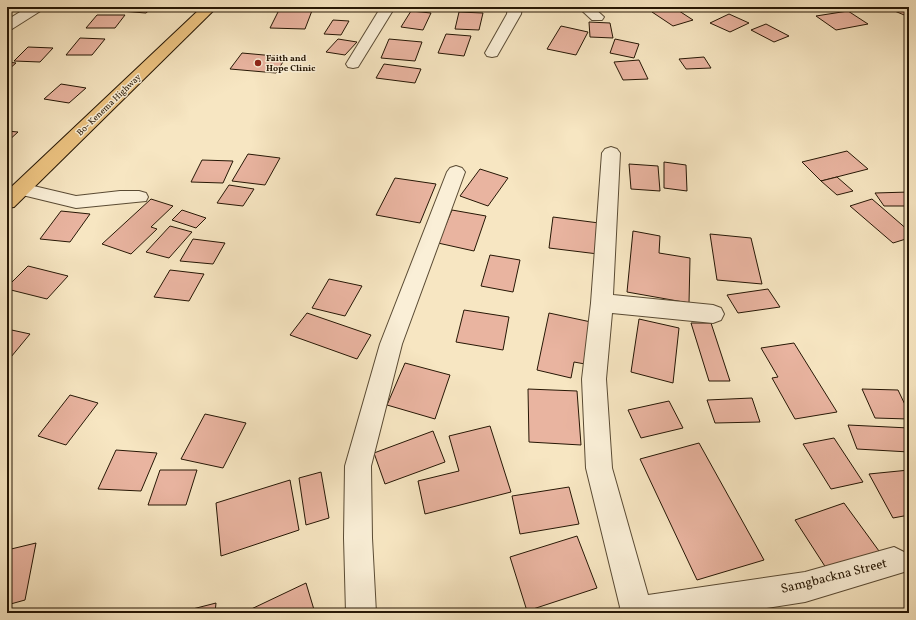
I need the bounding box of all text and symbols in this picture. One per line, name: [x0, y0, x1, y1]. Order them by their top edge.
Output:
place label: Faith and Hope Clinic: [266, 52, 315, 75]
marker: Faith and Hope Clinic: [253, 58, 263, 68]
street label: Bo- Kenema Highway: [74, 71, 144, 139]
street label: Samgbackna Street: [779, 555, 889, 599]

